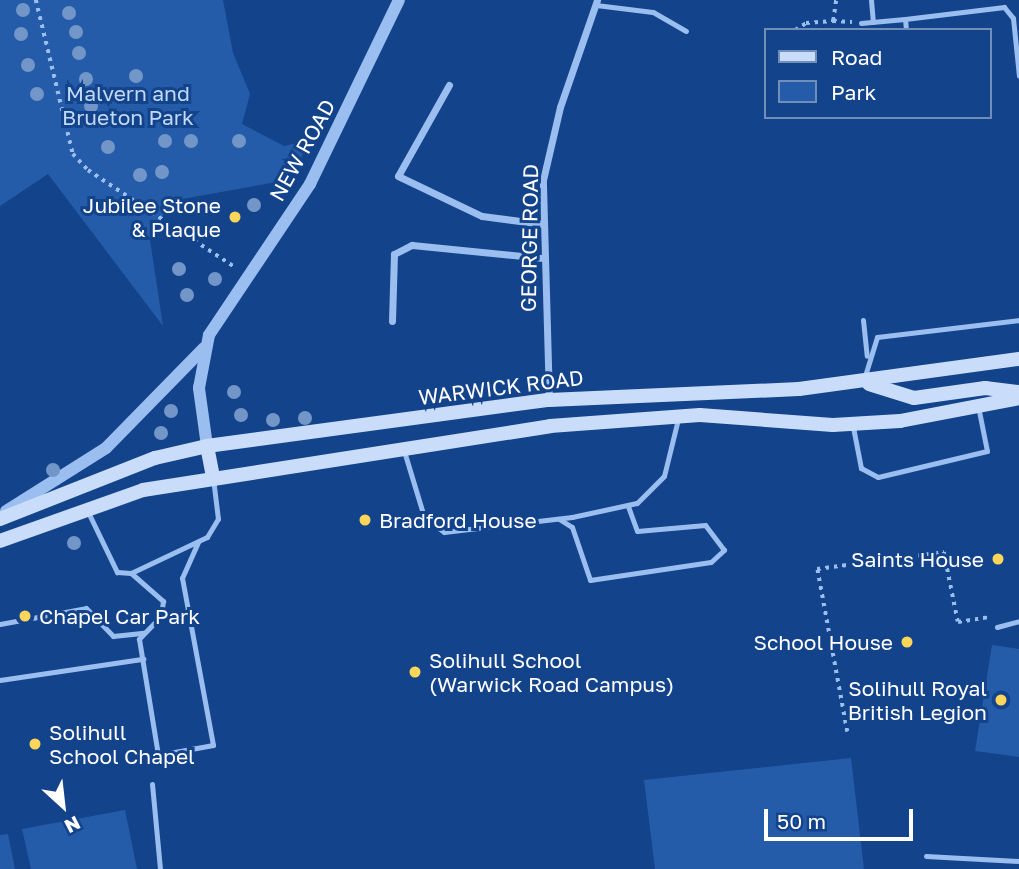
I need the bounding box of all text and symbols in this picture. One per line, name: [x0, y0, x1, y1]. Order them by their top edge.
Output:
legend: [764, 28, 991, 119]
text: Road: [831, 44, 882, 70]
text: Park: [831, 79, 876, 105]
park label: Malvern and Brueton Park: [62, 80, 194, 130]
street label: NEW ROAD: [264, 95, 340, 205]
street label: GEORGE ROAD: [515, 164, 543, 312]
place label: Jubilee Stone & Plaque: [83, 192, 221, 242]
marker: Jubilee Stone & Plaque: [227, 209, 243, 225]
street label: WARWICK ROAD: [417, 364, 585, 410]
place label: Bradford House: [379, 507, 537, 533]
marker: Bradford House: [357, 512, 373, 528]
place label: Saints House: [851, 546, 984, 572]
marker: Saints House: [990, 551, 1006, 567]
place label: Chapel Car Park: [39, 603, 200, 629]
marker: Chapel Car Park: [17, 608, 33, 624]
place label: School House: [753, 629, 893, 655]
marker: School House: [899, 634, 915, 650]
place label: Solihull School (Warwick Road Campus): [429, 647, 674, 697]
marker: Solihull School (Warwick Road Campus): [407, 664, 423, 680]
place label: Solihull Royal British Legion: [848, 675, 987, 725]
marker: Solihull Royal British Legion: [993, 692, 1009, 708]
place label: Solihull School Chapel: [49, 719, 195, 769]
marker: Solihull School Chapel: [27, 736, 43, 752]
north arrow: [28, 771, 98, 841]
scale bar: [767, 796, 916, 840]
text: 50 m: [777, 808, 826, 834]
text: N: [61, 812, 84, 839]

